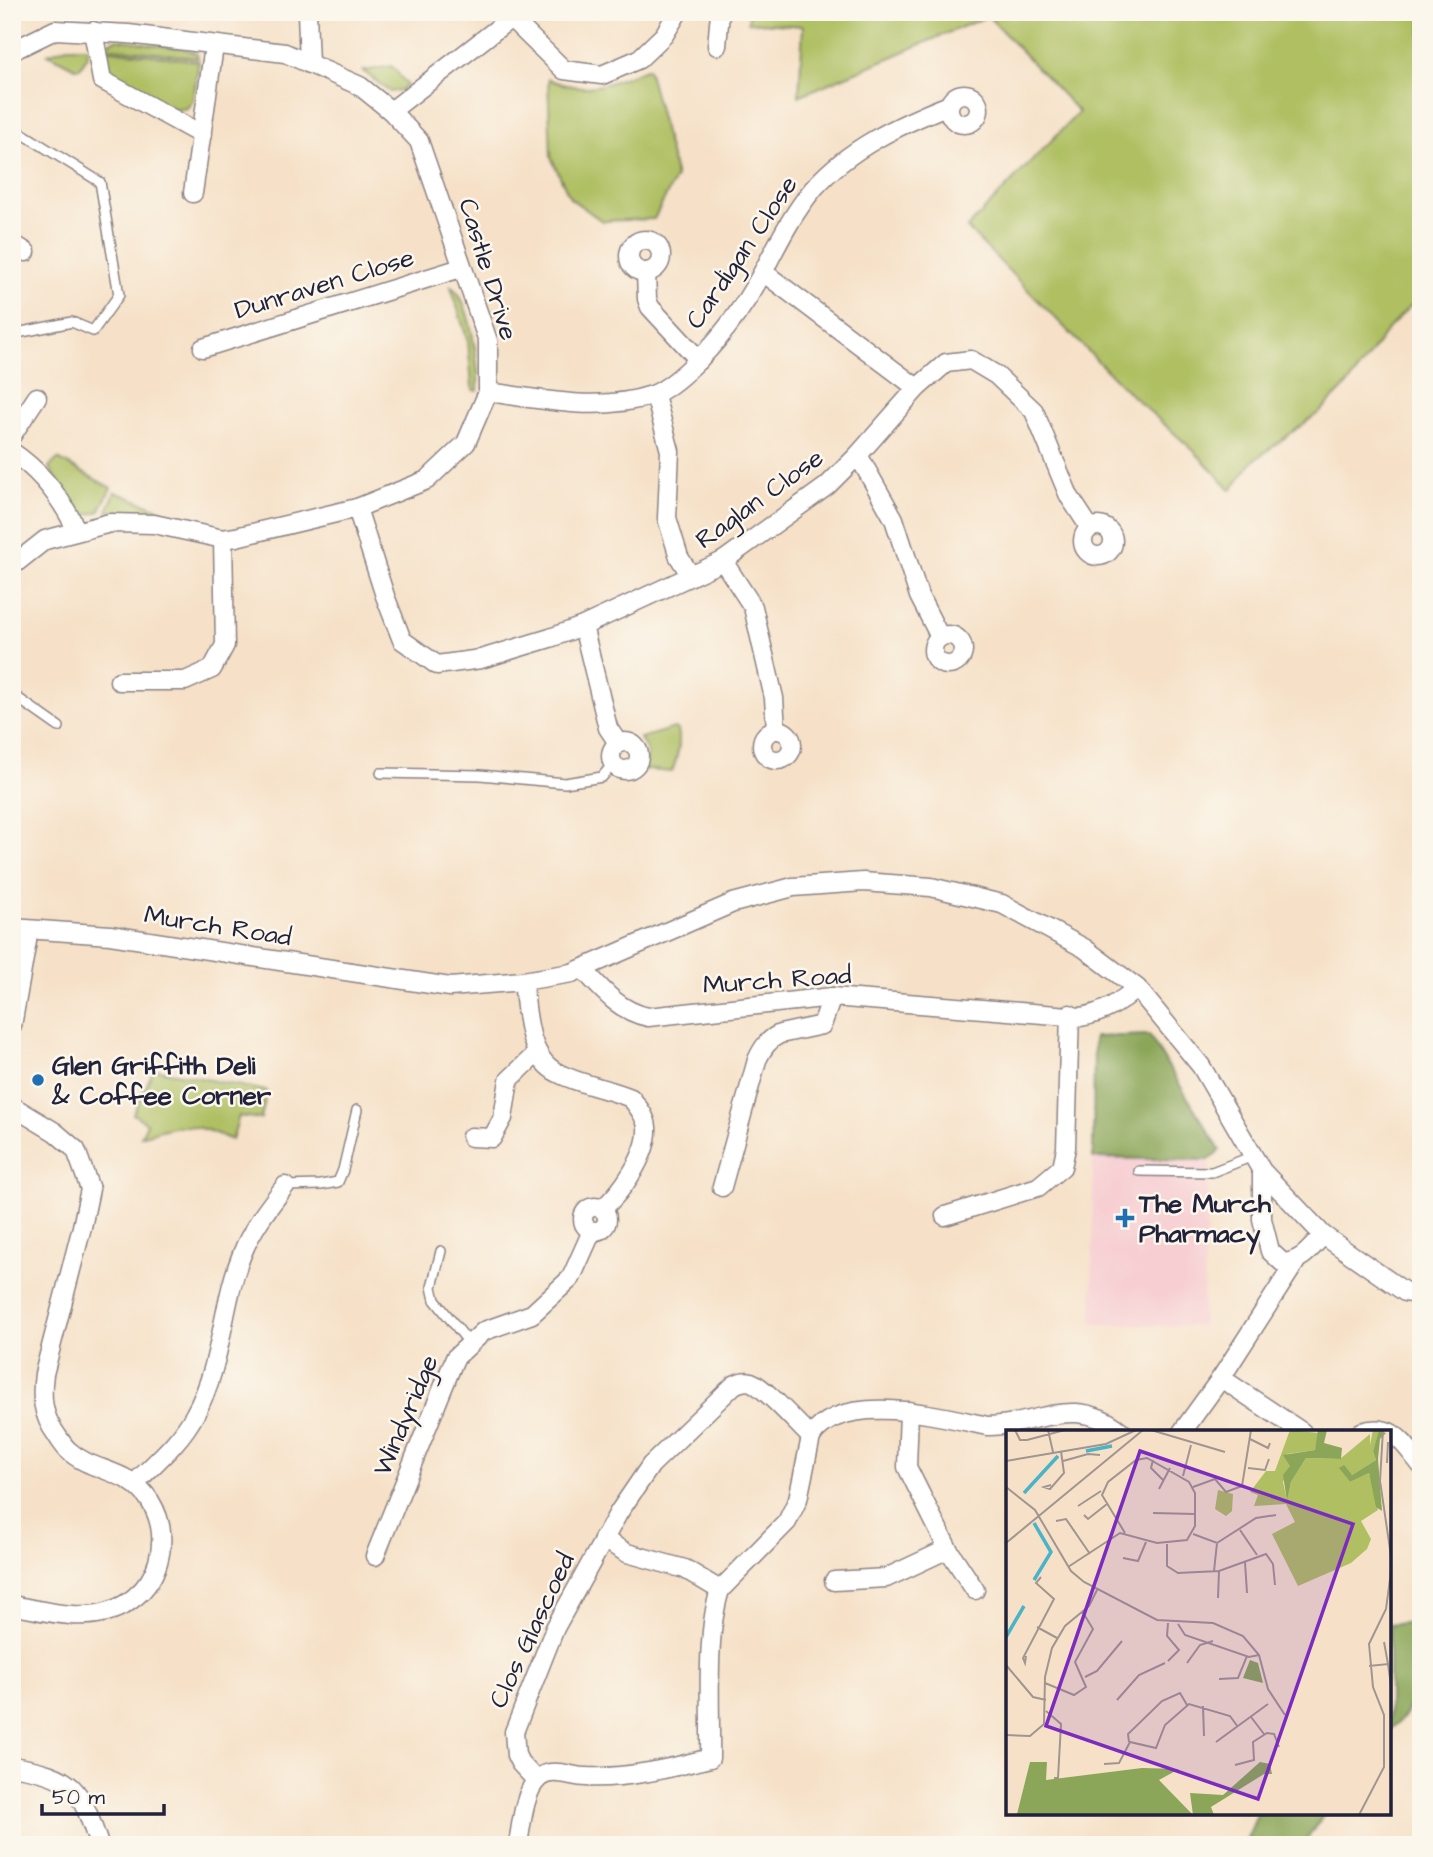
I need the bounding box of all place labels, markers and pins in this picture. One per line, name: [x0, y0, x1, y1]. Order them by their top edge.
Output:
place label: Glen Griffith Deli & Coffee Corner: [51, 1048, 272, 1114]
marker: Glen Griffith Deli & Coffee Corner: [30, 1072, 46, 1088]
place label: The Murch Pharmacy: [1138, 1186, 1272, 1255]
marker: The Murch Pharmacy: [1117, 1210, 1133, 1226]

